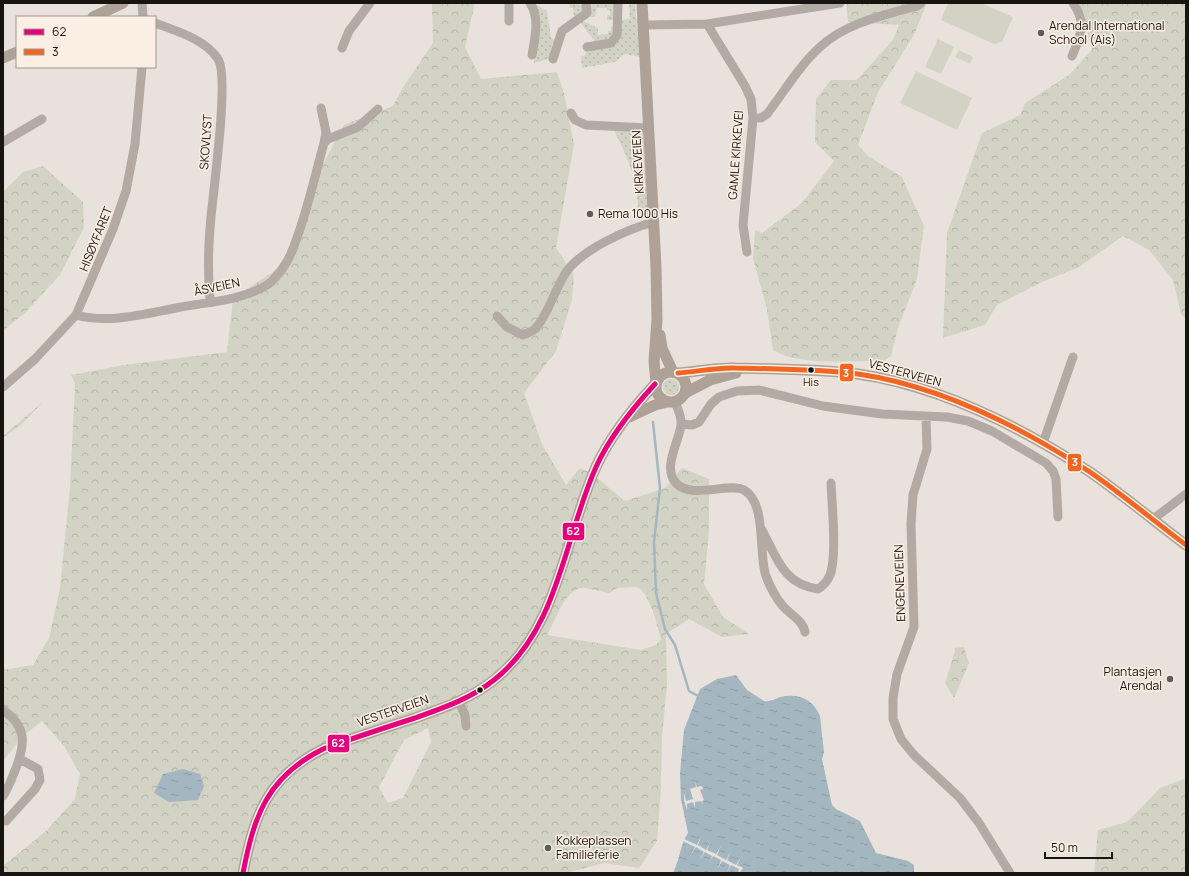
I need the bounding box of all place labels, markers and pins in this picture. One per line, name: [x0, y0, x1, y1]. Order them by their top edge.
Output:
place label: Arendal International School (Ais): [1049, 17, 1165, 48]
marker: Arendal International School (Ais): [1036, 28, 1046, 38]
place label: Rema 1000 His: [598, 205, 678, 222]
marker: Rema 1000 His: [585, 209, 595, 219]
marker: His: [806, 365, 816, 375]
place label: His: [803, 374, 819, 389]
place label: Plantasjen Arendal: [1103, 663, 1162, 694]
marker: Plantasjen Arendal: [1165, 674, 1175, 684]
unlabelled marker: [475, 685, 485, 695]
place label: Kokkeplassen Familieferie: [556, 832, 632, 863]
marker: Kokkeplassen Familieferie: [543, 843, 553, 853]

